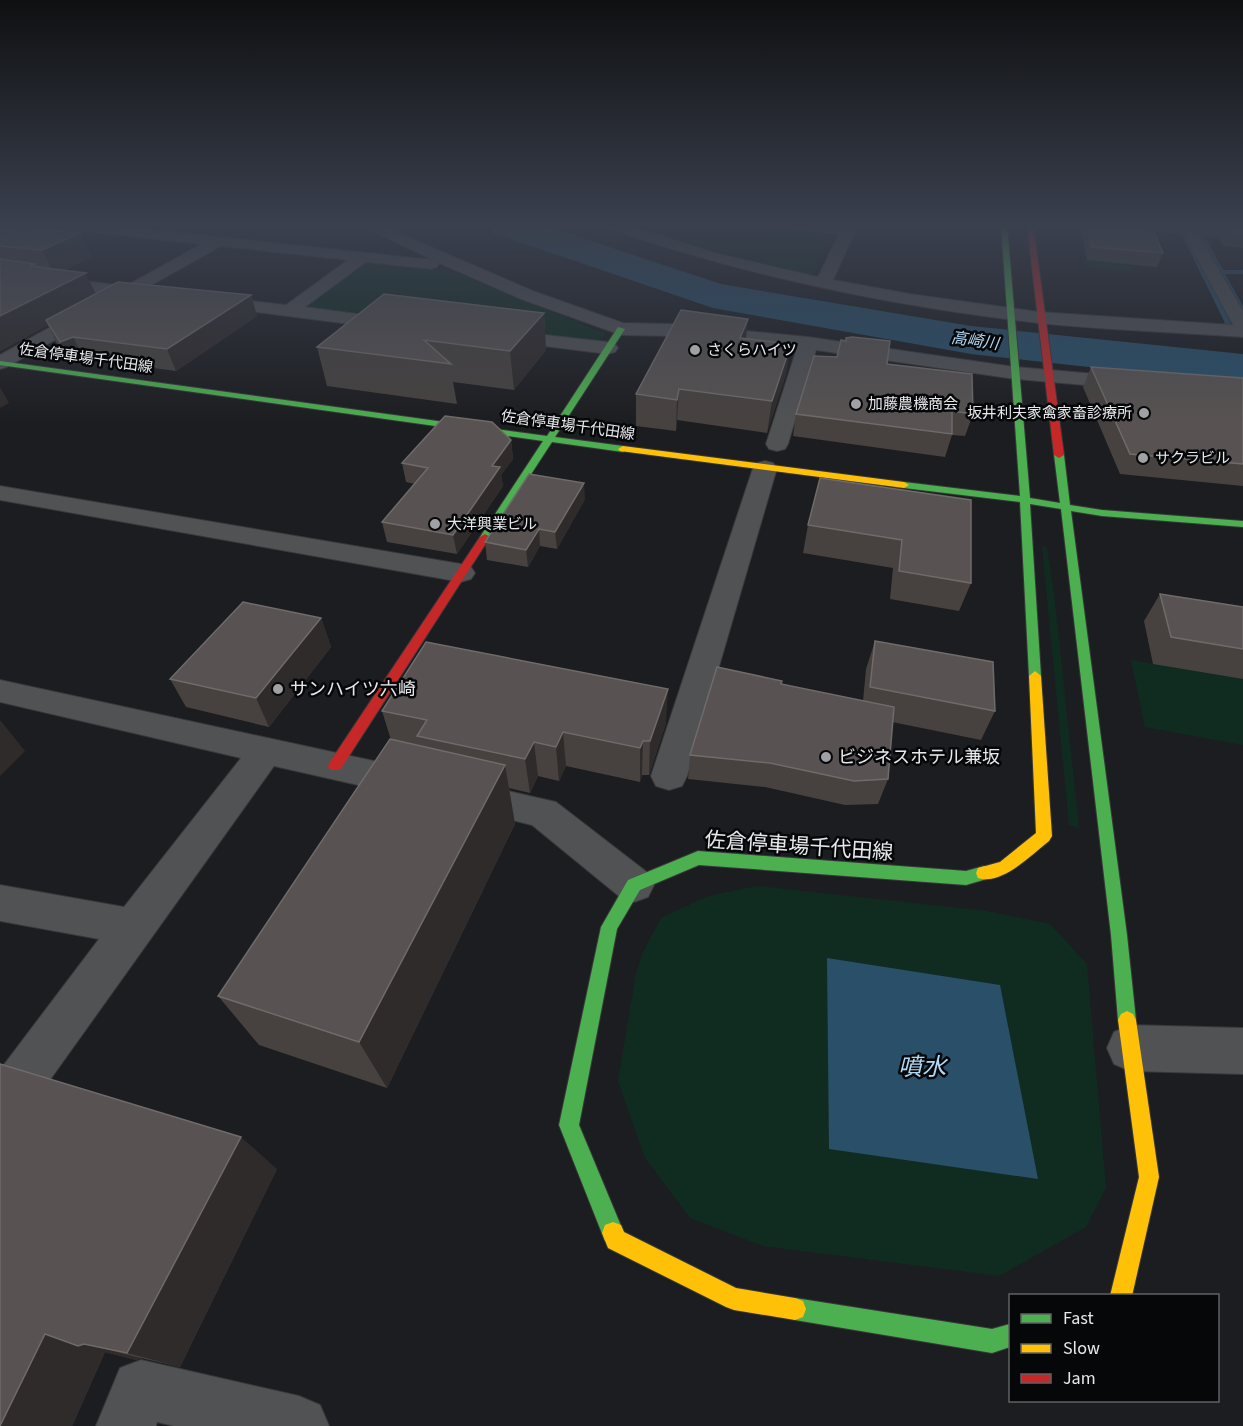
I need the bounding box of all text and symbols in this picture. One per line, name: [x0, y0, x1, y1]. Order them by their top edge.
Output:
water label: 高崎川: [950, 327, 1002, 356]
street label: 佐倉停車場千代田線: [18, 339, 154, 378]
place label: さくらハイツ: [707, 340, 797, 361]
marker: さくらハイツ: [688, 343, 702, 357]
place label: 加藤農機商会: [868, 394, 958, 415]
marker: 加藤農機商会: [849, 397, 863, 411]
place label: 坂井利夫家禽家畜診療所: [967, 403, 1132, 424]
street label: 佐倉停車場千代田線: [500, 406, 636, 445]
marker: 坂井利夫家禽家畜診療所: [1137, 406, 1151, 420]
place label: サクラビル: [1155, 448, 1230, 469]
marker: サクラビル: [1136, 451, 1150, 465]
place label: 大洋興業ビル: [447, 514, 537, 535]
marker: 大洋興業ビル: [428, 517, 442, 531]
place label: サンハイツ六崎: [290, 677, 416, 702]
marker: サンハイツ六崎: [271, 682, 285, 696]
place label: ビジネスホテル兼坂: [838, 745, 1000, 770]
marker: ビジネスホテル兼坂: [819, 750, 833, 764]
street label: 佐倉停車場千代田線: [704, 824, 894, 868]
water label: 噴水: [898, 1050, 949, 1085]
legend: [1009, 1294, 1219, 1402]
text: Fast: [1063, 1306, 1094, 1331]
text: Slow: [1063, 1336, 1100, 1361]
text: Jam: [1063, 1366, 1096, 1391]

